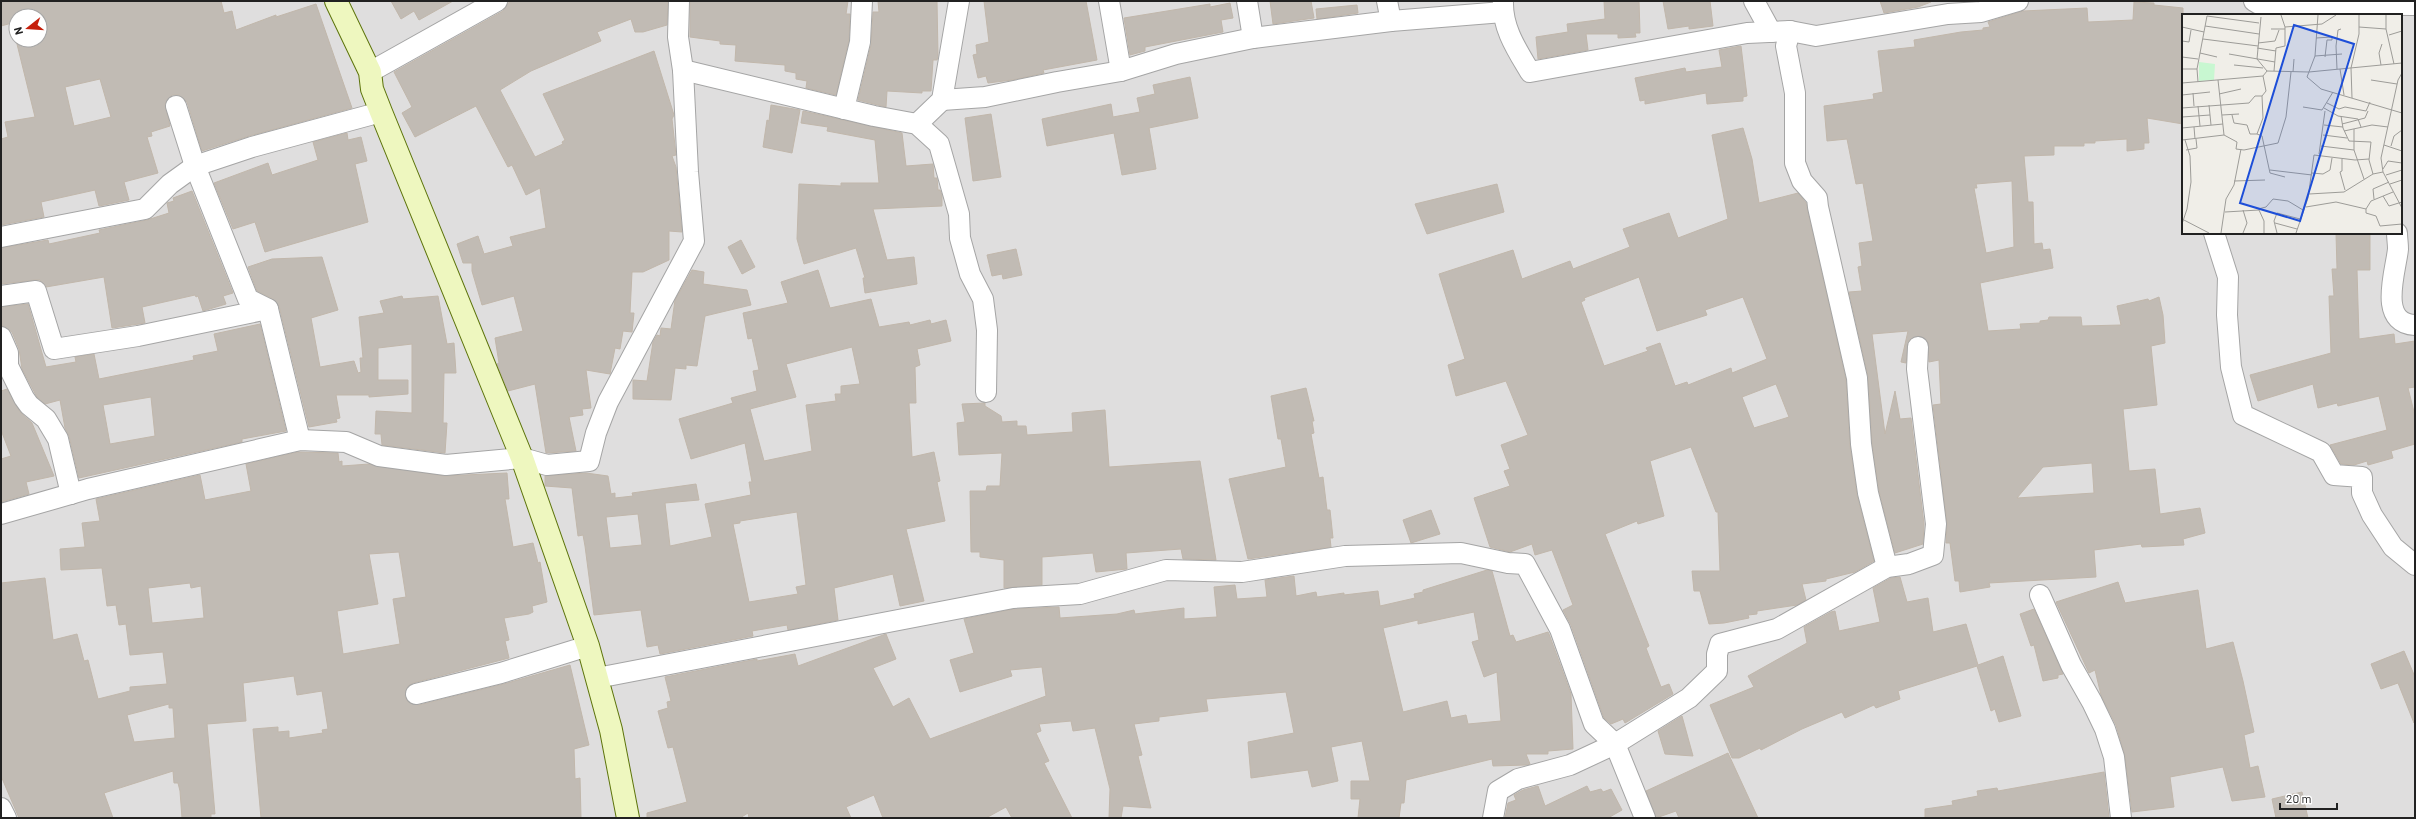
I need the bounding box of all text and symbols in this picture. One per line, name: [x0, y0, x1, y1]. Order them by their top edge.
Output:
north arrow: [8, 8, 48, 48]
inset map: [2182, 14, 2402, 234]
text: N: [11, 26, 25, 36]
scale bar: [2280, 785, 2337, 811]
text: 20 m: [2286, 791, 2312, 805]

